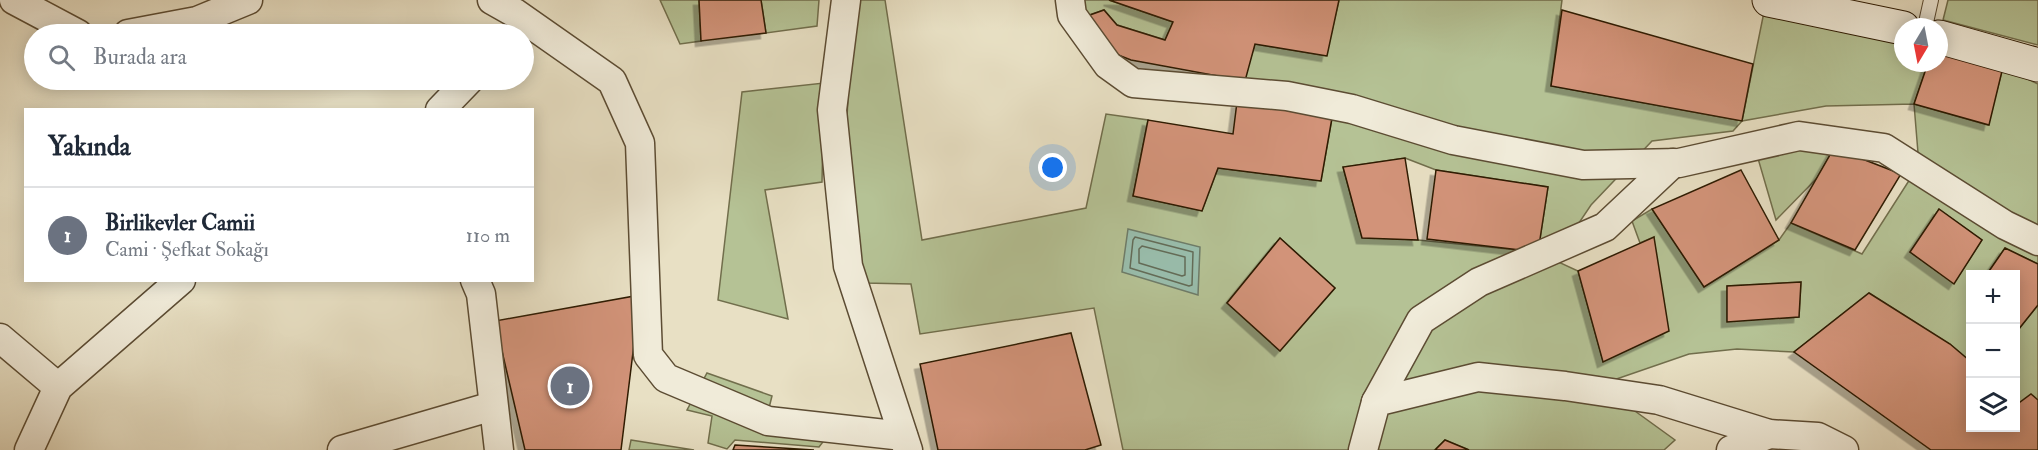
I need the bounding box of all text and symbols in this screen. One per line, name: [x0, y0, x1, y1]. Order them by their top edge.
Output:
north arrow: [1894, 18, 1948, 72]
search box: [24, 24, 534, 90]
icon: search: [45, 41, 78, 74]
text: Burada ara: [93, 43, 187, 71]
text: Yakında: [48, 131, 130, 163]
your location: [1038, 153, 1067, 182]
text: Birlikevler Camii: [105, 209, 255, 237]
text: 1: [64, 223, 71, 248]
text: 110 m: [466, 223, 510, 248]
text: Cami · Şefkat Sokağı: [105, 237, 269, 262]
map controls: [1966, 270, 2020, 432]
button: +: [1966, 270, 2020, 324]
button: −: [1966, 324, 2020, 378]
pin: 1: [550, 364, 590, 408]
button: layers: [1966, 378, 2020, 432]

